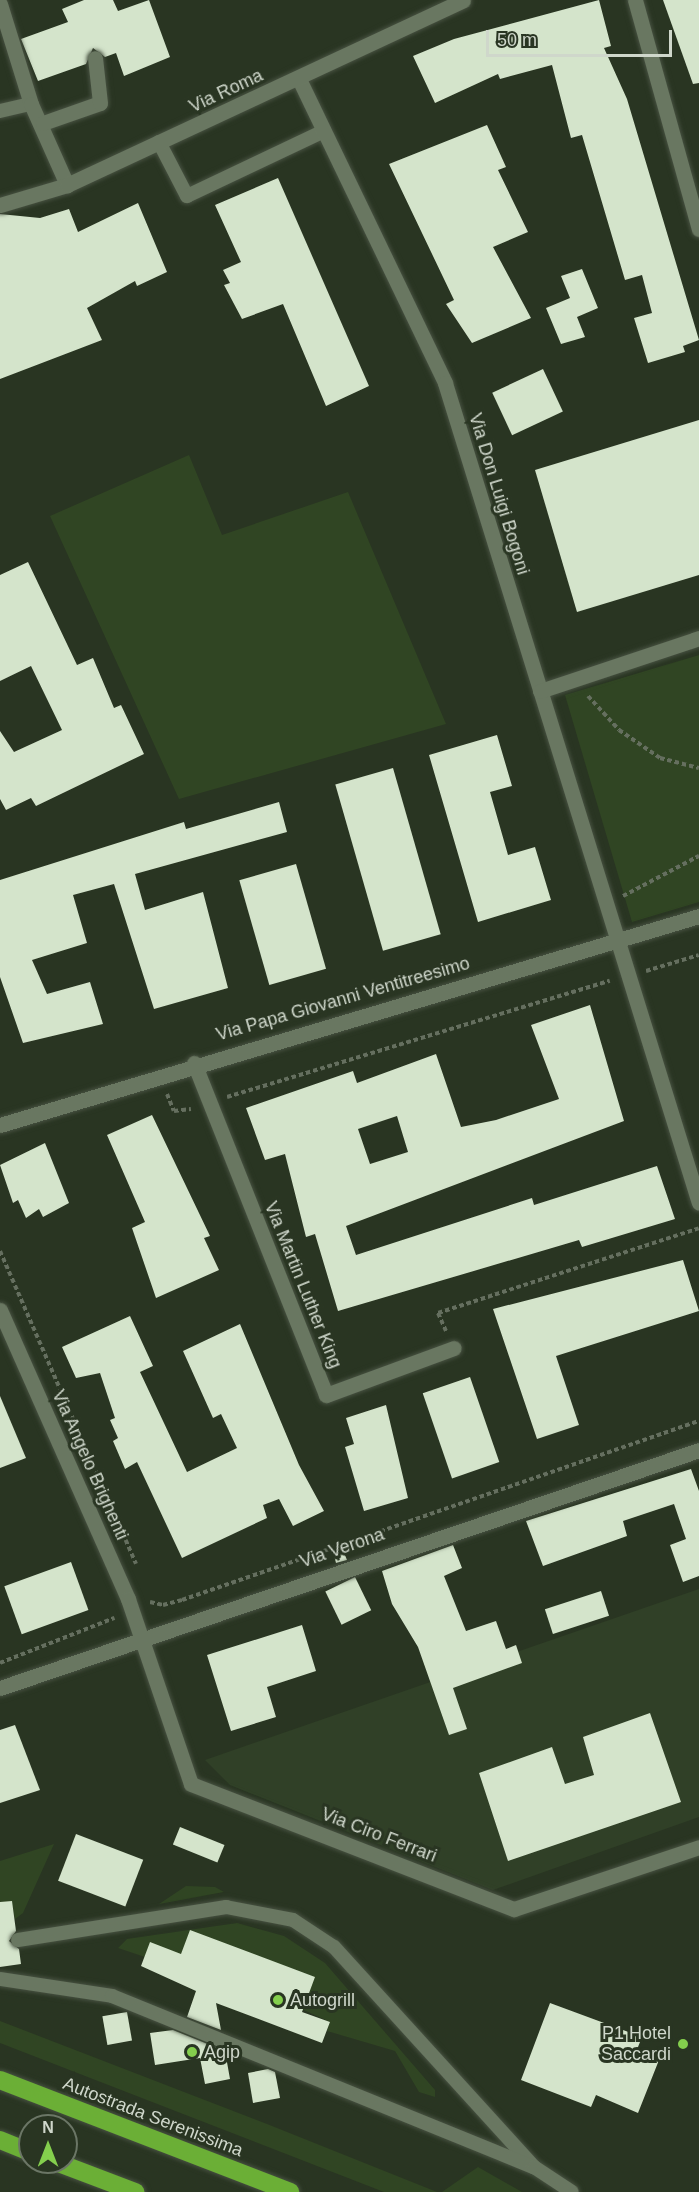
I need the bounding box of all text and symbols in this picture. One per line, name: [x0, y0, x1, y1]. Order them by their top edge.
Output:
scale bar: [489, 18, 675, 56]
text: 50 m: [497, 30, 537, 50]
street label: Via Roma: [186, 65, 266, 117]
street label: Via Don Luigi Bogoni: [464, 411, 534, 577]
street label: Via Papa Giovanni Ventitreesimo: [214, 952, 472, 1046]
street label: Via Martin Luther King: [260, 1199, 346, 1371]
street label: Via Angelo Brighenti: [47, 1386, 133, 1544]
street label: Via Verona: [297, 1524, 387, 1572]
street label: Via Ciro Ferrari: [318, 1803, 440, 1867]
place label: Autogrill: [290, 1989, 355, 2011]
marker: Autogrill: [271, 1993, 285, 2007]
place label: P1 Hotel Saccardi: [601, 2023, 671, 2066]
marker: P1 Hotel Saccardi: [676, 2037, 690, 2051]
place label: Agip: [204, 2041, 240, 2063]
marker: Agip: [185, 2045, 199, 2059]
street label: Autostrada Serenissima: [60, 2073, 246, 2161]
north arrow: [18, 2114, 78, 2174]
text: N: [42, 2119, 54, 2136]

